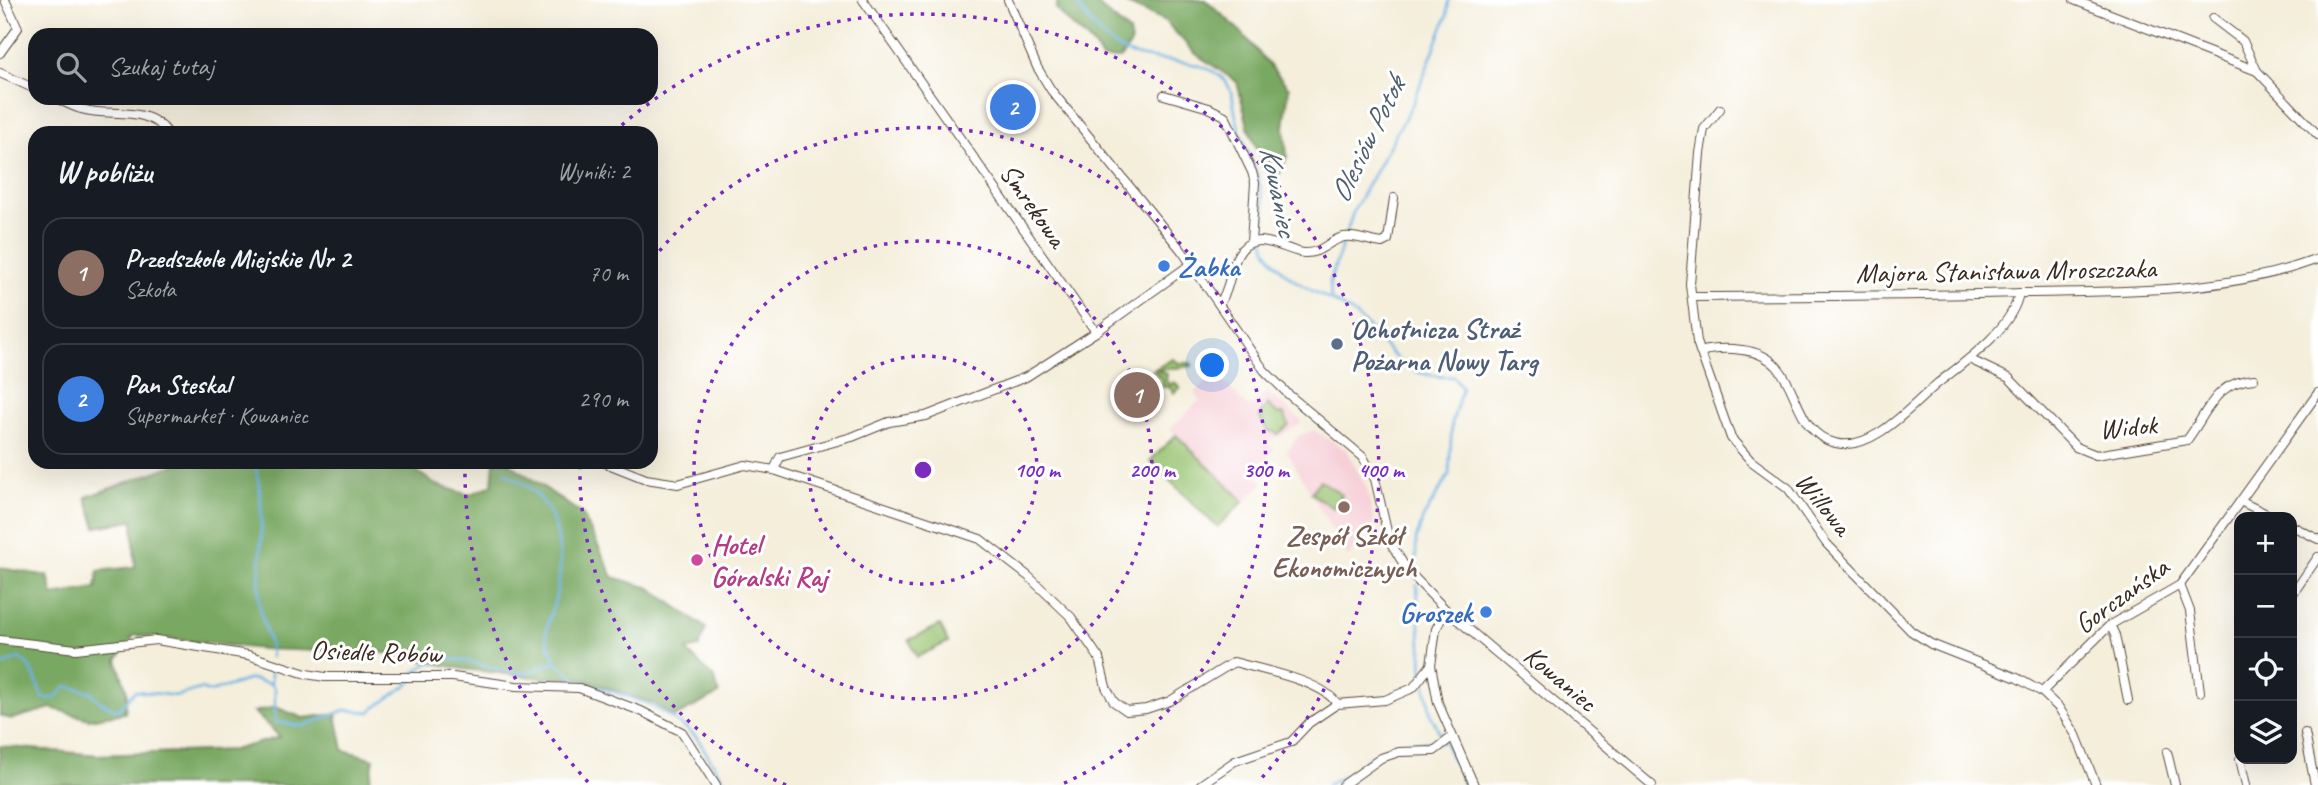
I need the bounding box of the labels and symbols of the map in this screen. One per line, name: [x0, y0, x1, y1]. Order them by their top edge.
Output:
water label: Olesiów Potok: [1320, 66, 1416, 209]
pin: 2: [990, 81, 1036, 133]
water label: Kowaniec: [1251, 142, 1308, 242]
street label: Smrekowa: [992, 157, 1076, 256]
place label: Żabka: [1178, 249, 1242, 284]
street label: Majora Stanisława Mroszczaka: [1856, 250, 2158, 291]
marker: Żabka: [1156, 258, 1172, 274]
place label: Ochotnicza Straż Pożarna Nowy Targ: [1351, 311, 1540, 378]
marker: Ochotnicza Straż Pożarna Nowy Targ: [1329, 336, 1345, 352]
your location: [1195, 348, 1229, 382]
pin: 1: [1114, 369, 1160, 421]
street label: Widok: [2098, 406, 2160, 446]
text: 100 m: [1014, 457, 1062, 483]
text: 200 m: [1129, 457, 1177, 483]
text: 300 m: [1243, 457, 1291, 483]
text: 400 m: [1358, 457, 1406, 483]
centre of rings: [911, 458, 935, 482]
street label: Willowa: [1787, 465, 1861, 544]
marker: Zespół Szkół Ekonomicznych: [1336, 499, 1352, 515]
place label: Zespół Szkół Ekonomicznych: [1272, 518, 1417, 585]
place label: Hotel Góralski Raj: [711, 527, 831, 594]
street label: Gorczańska: [2067, 548, 2177, 641]
marker: Hotel Góralski Raj: [689, 552, 705, 568]
place label: Groszek: [1400, 595, 1475, 630]
marker: Groszek: [1478, 604, 1494, 620]
street label: Osiedle Robów: [310, 632, 444, 671]
street label: Kowaniec: [1517, 638, 1606, 720]

